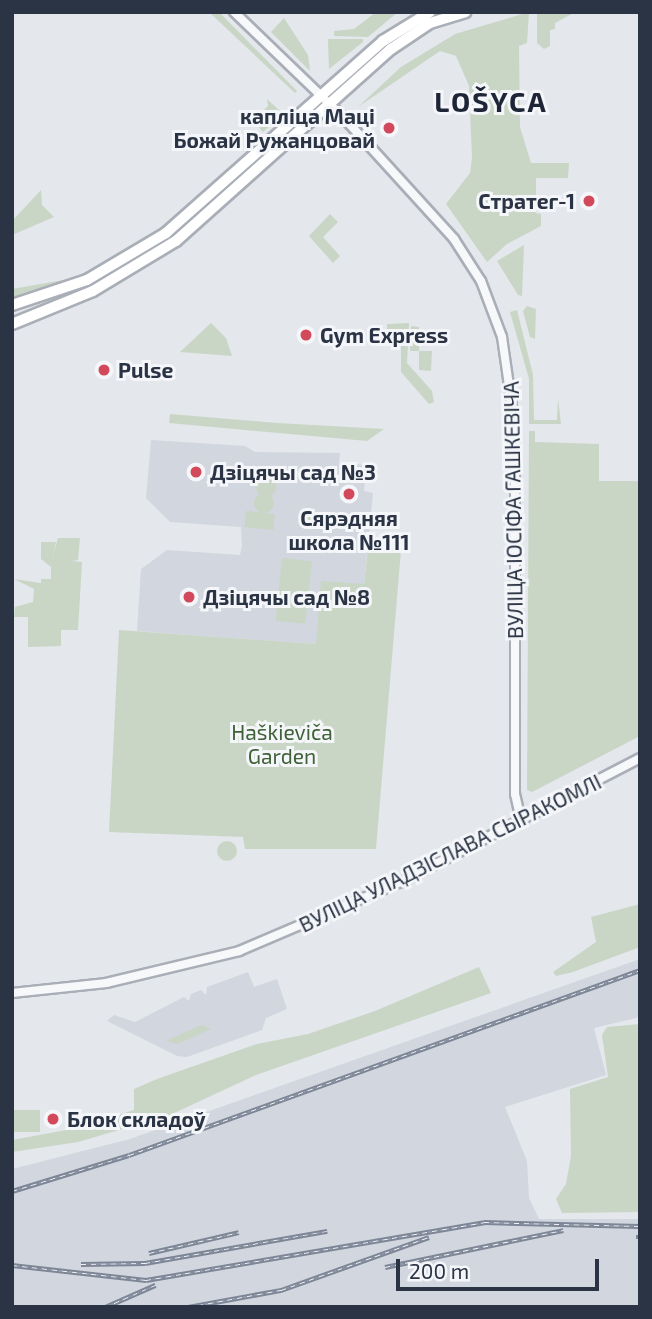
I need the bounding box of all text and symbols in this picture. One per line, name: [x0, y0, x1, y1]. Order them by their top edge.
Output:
district label: LOŠYCA: [435, 84, 547, 118]
place label: капліца Маці Божай Ружанцовай: [173, 103, 375, 153]
marker: капліца Маці Божай Ружанцовай: [381, 120, 397, 136]
place label: Стратег-1: [478, 188, 575, 214]
marker: Стратег-1: [581, 193, 597, 209]
place label: Gym Express: [320, 322, 448, 348]
marker: Gym Express: [298, 327, 314, 343]
place label: Pulse: [118, 357, 173, 383]
marker: Pulse: [96, 362, 112, 378]
street label: ВУЛІЦА ІОСІФА ГАШКЕВІЧА: [498, 381, 528, 639]
place label: Дзіцячы сад №3: [210, 459, 376, 485]
marker: Дзіцячы сад №3: [188, 464, 204, 480]
marker: Сярэдняя школа №111: [341, 486, 357, 502]
place label: Сярэдняя школа №111: [288, 505, 410, 555]
place label: Дзіцячы сад №8: [203, 584, 370, 610]
marker: Дзіцячы сад №8: [181, 589, 197, 605]
park label: Haškieviča Garden: [231, 719, 333, 769]
street label: ВУЛІЦА УЛАДЗІСЛАВА СЫРАКОМЛІ: [295, 769, 605, 937]
place label: Блок складоў: [67, 1106, 206, 1132]
marker: Блок складоў: [45, 1111, 61, 1127]
scale bar: [400, 1246, 603, 1290]
text: 200 m: [409, 1258, 469, 1283]

